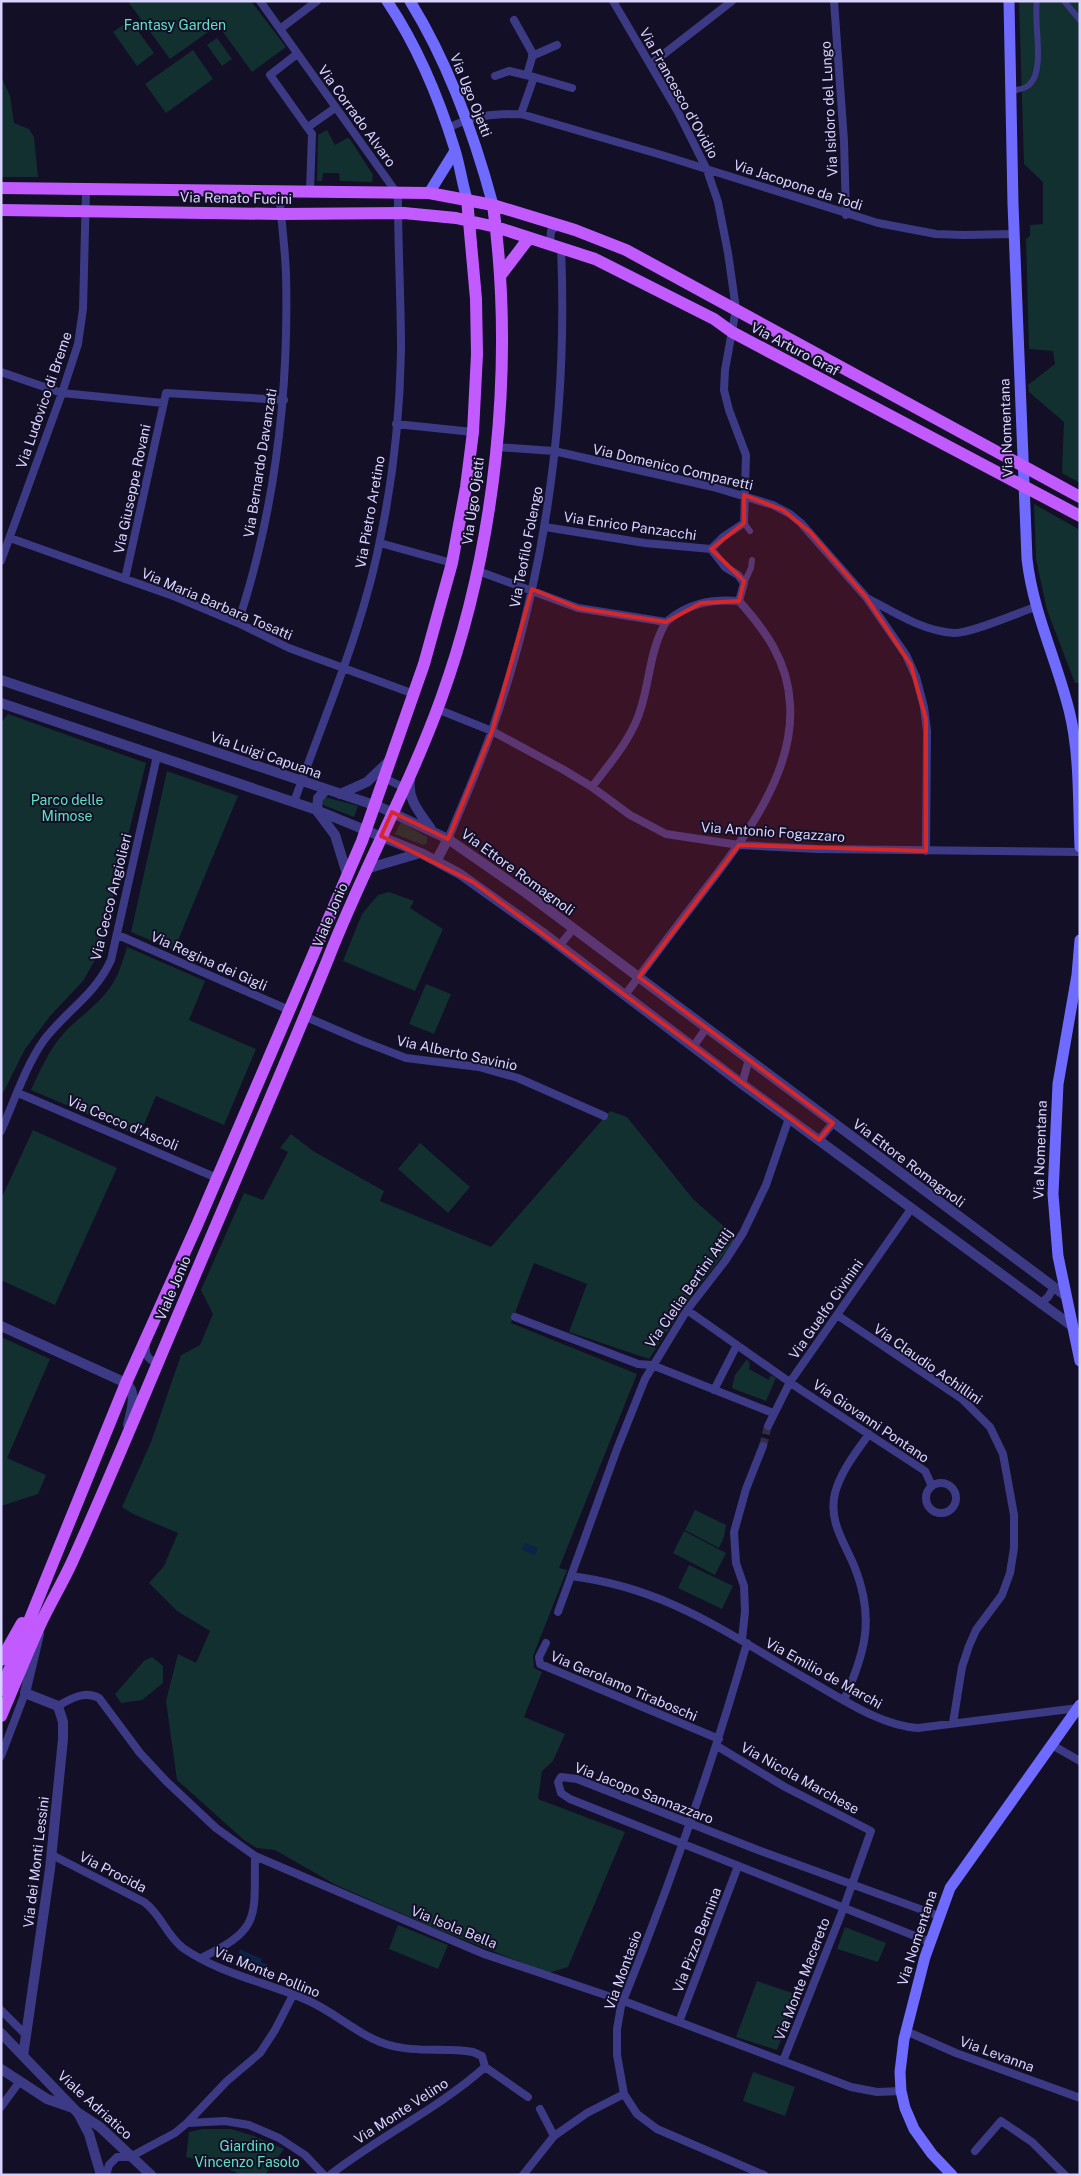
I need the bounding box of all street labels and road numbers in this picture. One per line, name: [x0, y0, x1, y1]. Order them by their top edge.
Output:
street label: Via Francesco d'Ovidio: [636, 25, 722, 161]
street label: Via Isidoro del Lungo: [817, 41, 841, 177]
street label: Via Ugo Ojetti: [447, 51, 495, 139]
street label: Via Corrado Alvaro: [315, 62, 399, 170]
street label: Via Jacopone da Todi: [731, 157, 865, 213]
street label: Via Renato Fucini: [180, 189, 292, 207]
street label: Via Arturo Graf: [748, 319, 842, 379]
street label: Via Ludovico di Breme: [13, 329, 75, 470]
street label: Via Nomentana: [996, 378, 1016, 478]
street label: Via Bernardo Davanzati: [240, 387, 280, 539]
street label: Via Giuseppe Rovani: [110, 423, 154, 555]
street label: Via Domenico Comparetti: [591, 441, 755, 493]
street label: Via Pietro Aretino: [352, 454, 388, 570]
street label: Via Ugo Ojetti: [459, 456, 487, 546]
street label: Via Teofilo Folengo: [506, 485, 546, 609]
street label: Via Enrico Panzacchi: [562, 509, 698, 543]
street label: Via Maria Barbara Tosatti: [139, 565, 295, 643]
street label: Via Luigi Capuana: [208, 728, 324, 782]
street label: Via Antonio Fogazzaro: [700, 819, 846, 845]
street label: Via Ettore Romagnoli: [458, 826, 578, 918]
street label: Via Cecco Angiolieri: [87, 832, 135, 962]
street label: Viale Jonio: [309, 880, 351, 950]
street label: Via Regina dei Gigli: [148, 928, 270, 994]
street label: Via Alberto Savinio: [395, 1032, 519, 1074]
street label: Via Cecco d'Ascoli: [65, 1092, 181, 1154]
street label: Via Nomentana: [1030, 1100, 1050, 1200]
street label: Via Ettore Romagnoli: [850, 1116, 968, 1210]
street label: Via Clelia Bertini Attilj: [642, 1225, 736, 1351]
street label: Viale Jonio: [152, 1253, 194, 1323]
street label: Via Guelfo Civinini: [786, 1256, 866, 1362]
street label: Via Claudio Achillini: [871, 1320, 985, 1408]
street label: Via Giovanni Pontano: [810, 1376, 932, 1466]
street label: Via Emilio de Marchi: [763, 1634, 885, 1712]
street label: Via Gerolamo Tiraboschi: [548, 1648, 700, 1724]
street label: Via Nicola Marchese: [738, 1739, 862, 1817]
street label: Via Jacopo Sannazzaro: [572, 1759, 716, 1827]
street label: Via dei Monti Lessini: [20, 1795, 52, 1929]
street label: Via Procida: [77, 1848, 149, 1896]
street label: Via Pizzo Bernina: [670, 1885, 724, 1995]
street label: Via Nomentana: [894, 1888, 940, 1988]
street label: Via Isola Bella: [409, 1902, 499, 1952]
street label: Via Monte Macereto: [771, 1915, 833, 2043]
street label: Via Montasio: [601, 1928, 645, 2012]
street label: Via Monte Pollino: [212, 1943, 322, 2001]
street label: Via Levanna: [958, 2033, 1036, 2075]
street label: Viale Adriatico: [54, 2067, 136, 2143]
street label: Via Monte Velino: [351, 2075, 451, 2147]

